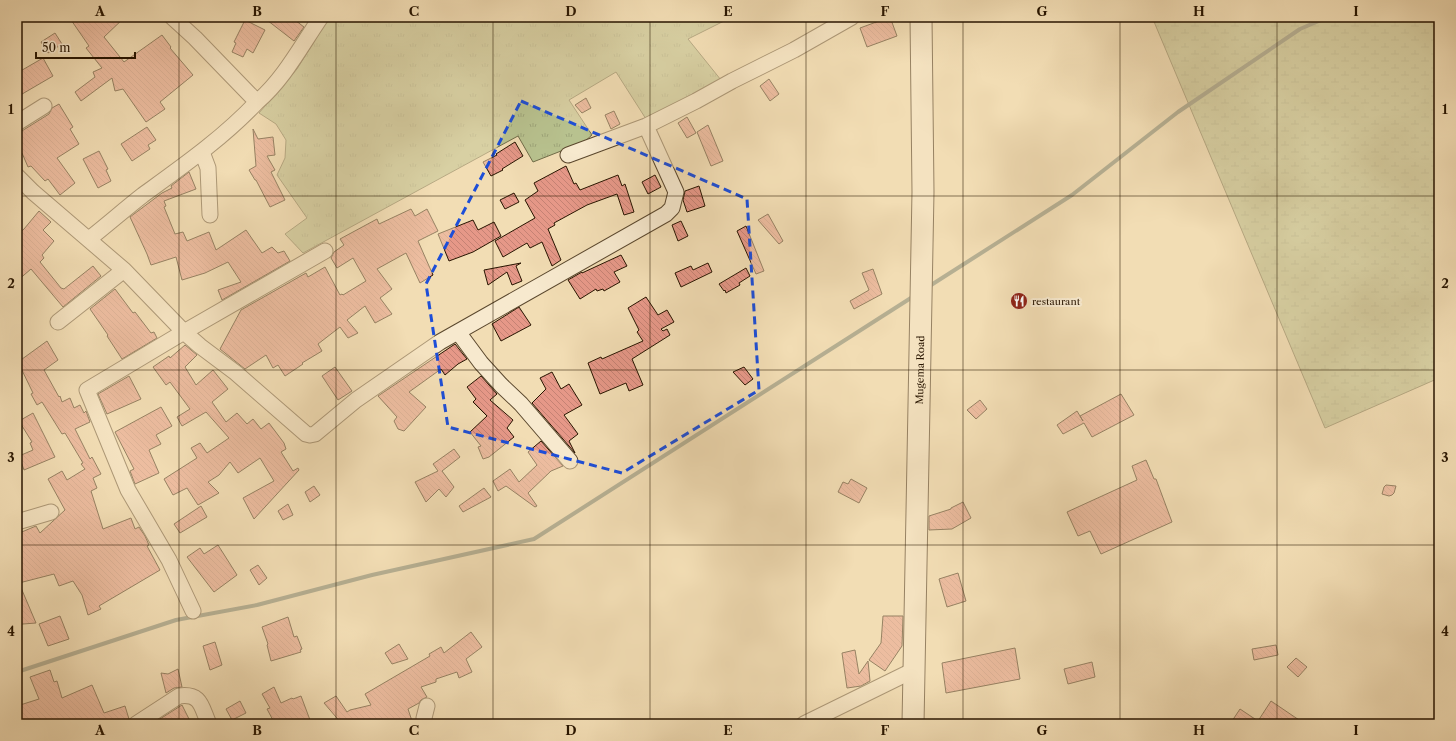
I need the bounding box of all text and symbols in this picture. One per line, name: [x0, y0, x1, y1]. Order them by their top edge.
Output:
text: A: [94, 3, 106, 19]
text: B: [252, 3, 262, 19]
text: C: [409, 3, 419, 19]
text: D: [565, 3, 577, 19]
text: E: [723, 3, 733, 19]
text: F: [881, 3, 890, 19]
text: G: [1036, 3, 1048, 19]
text: H: [1193, 3, 1205, 19]
text: I: [1353, 3, 1359, 19]
scale bar: [36, 34, 135, 60]
text: 50 m: [42, 40, 71, 55]
text: 1: [8, 101, 14, 117]
text: 1: [1442, 101, 1448, 117]
text: 2: [7, 275, 15, 291]
text: 2: [1441, 275, 1449, 291]
restaurant icon: restaurant: [1009, 291, 1029, 311]
place label: restaurant: [1032, 295, 1081, 308]
street label: Mugema Road: [913, 336, 927, 405]
text: 3: [7, 449, 15, 465]
text: 3: [1441, 449, 1449, 465]
text: 4: [7, 623, 15, 639]
text: 4: [1441, 623, 1449, 639]
text: A: [94, 722, 106, 738]
text: B: [252, 722, 262, 738]
text: C: [409, 722, 419, 738]
text: D: [565, 722, 577, 738]
text: E: [723, 722, 733, 738]
text: F: [881, 722, 890, 738]
text: G: [1036, 722, 1048, 738]
text: H: [1193, 722, 1205, 738]
text: I: [1353, 722, 1359, 738]

